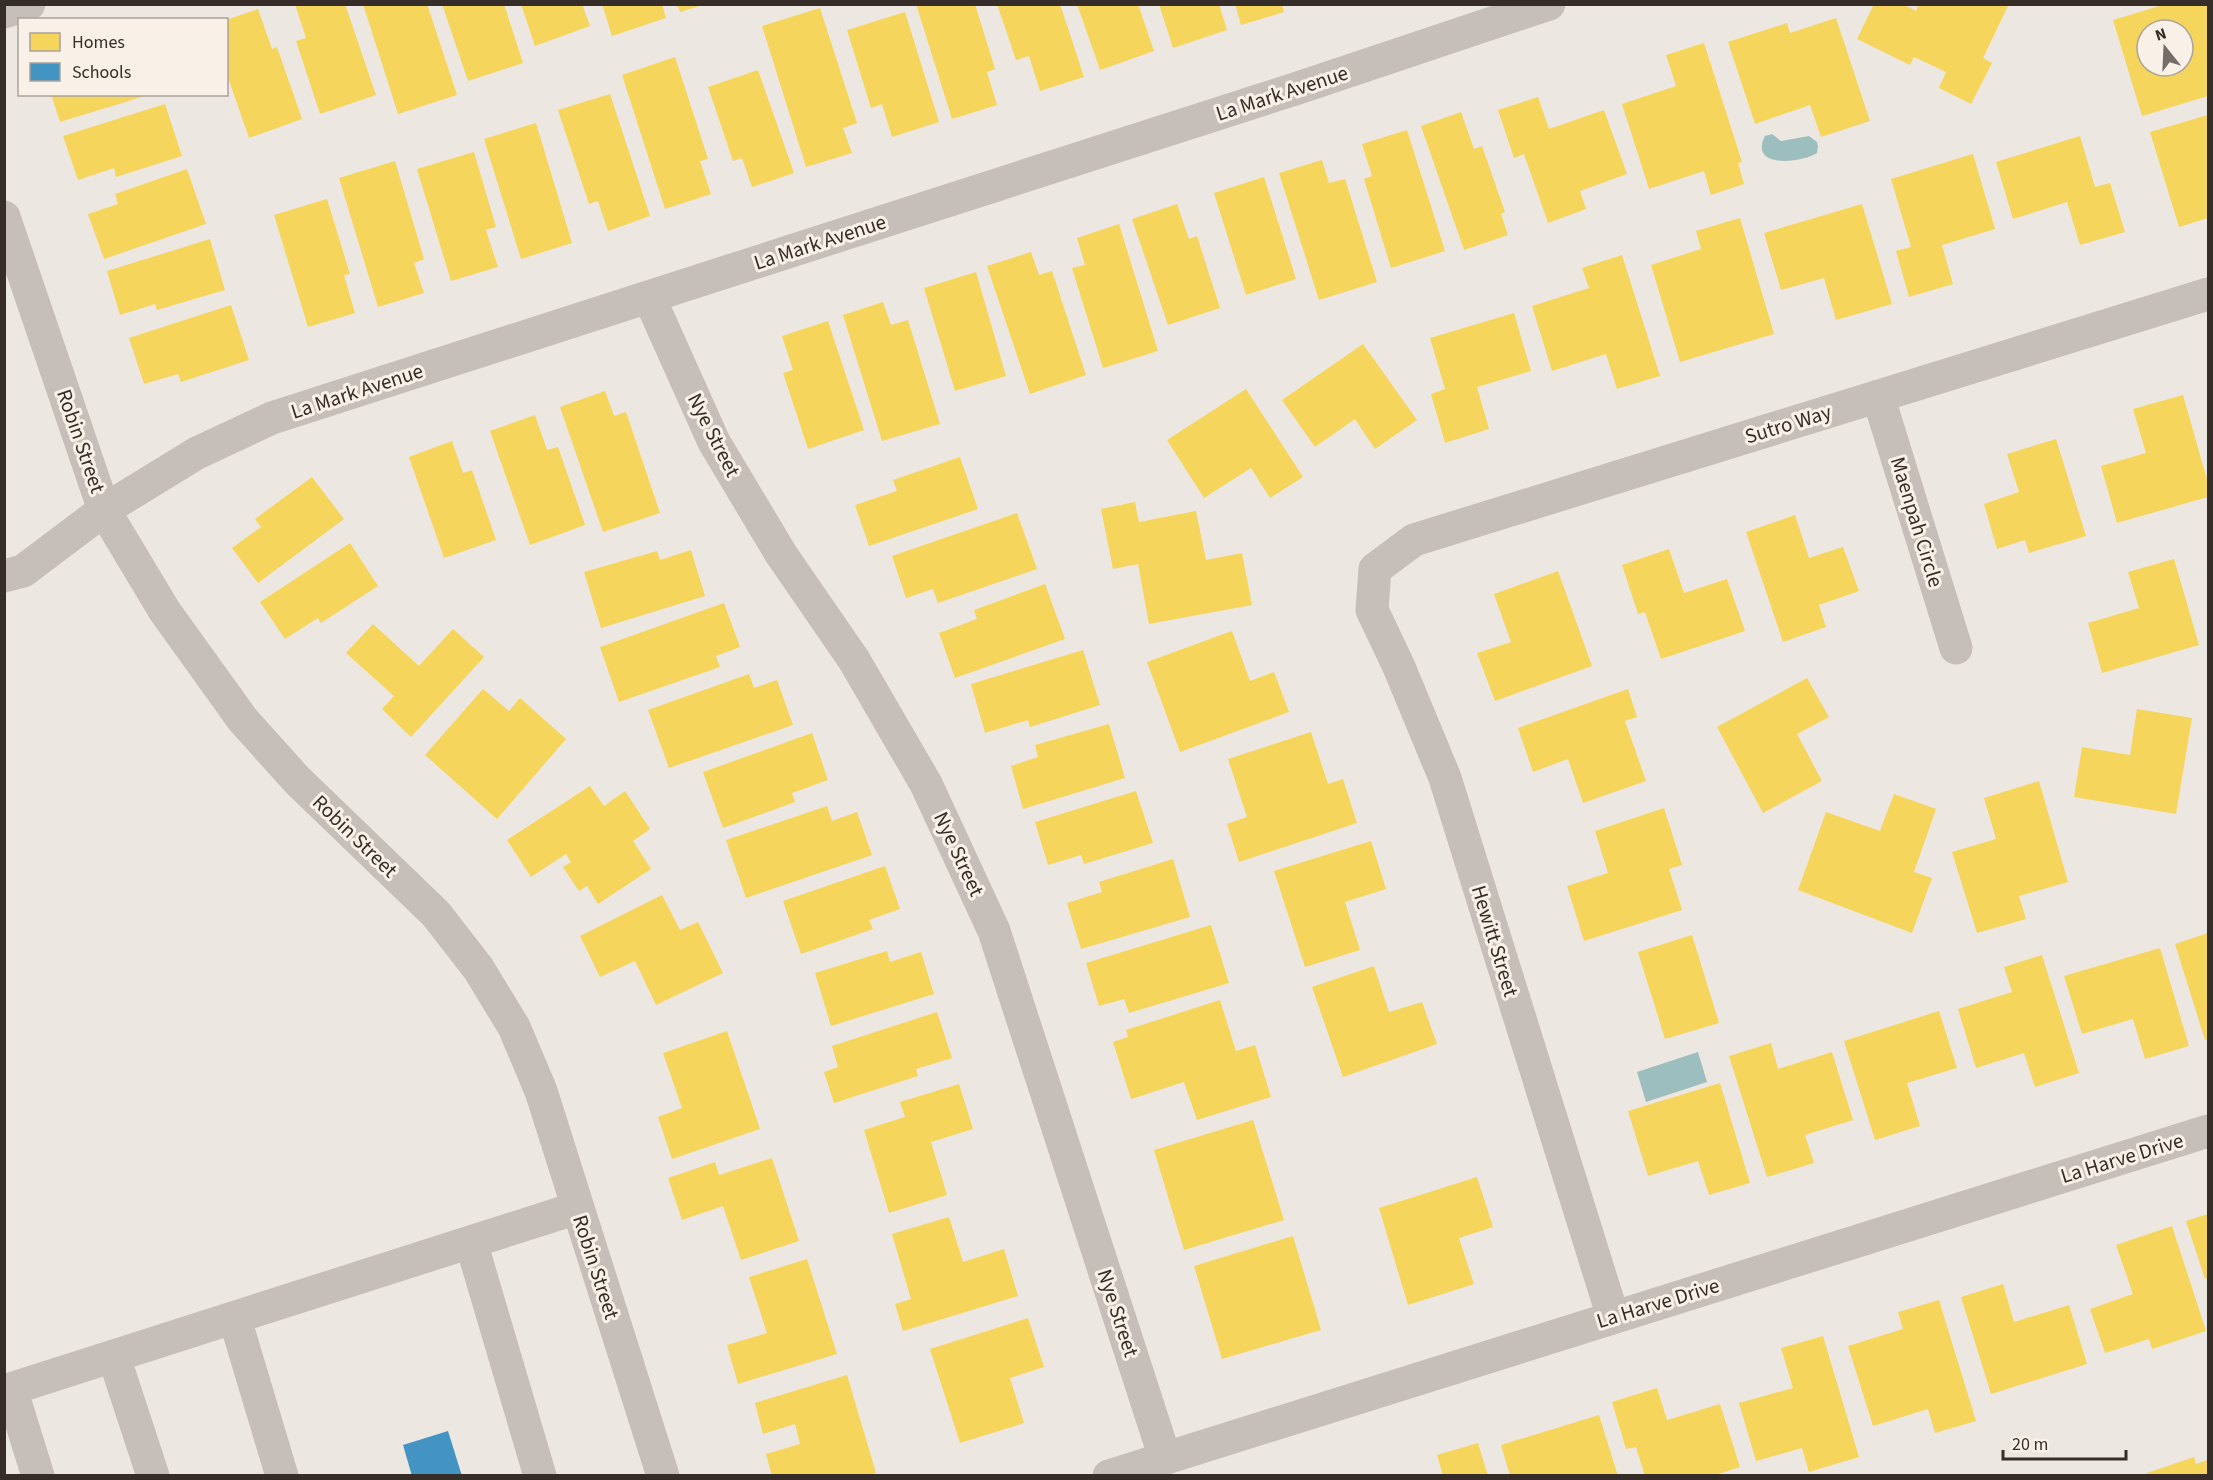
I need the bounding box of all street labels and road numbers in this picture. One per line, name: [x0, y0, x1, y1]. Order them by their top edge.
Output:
street label: La Mark Avenue: [1212, 57, 1352, 129]
street label: La Mark Avenue: [750, 206, 890, 278]
street label: La Mark Avenue: [287, 355, 427, 427]
street label: Robin Street: [49, 385, 113, 497]
street label: Nye Street: [680, 388, 748, 482]
street label: Sutro Way: [1741, 397, 1835, 451]
street label: Maenpah Circle: [1883, 453, 1951, 591]
street label: Robin Street: [306, 788, 404, 884]
street label: Nye Street: [926, 807, 992, 901]
street label: Hewitt Street: [1464, 882, 1526, 1000]
street label: La Harve Drive: [2057, 1125, 2187, 1191]
street label: Robin Street: [565, 1211, 627, 1323]
street label: Nye Street: [1090, 1265, 1146, 1361]
street label: La Harve Drive: [1593, 1270, 1723, 1336]

